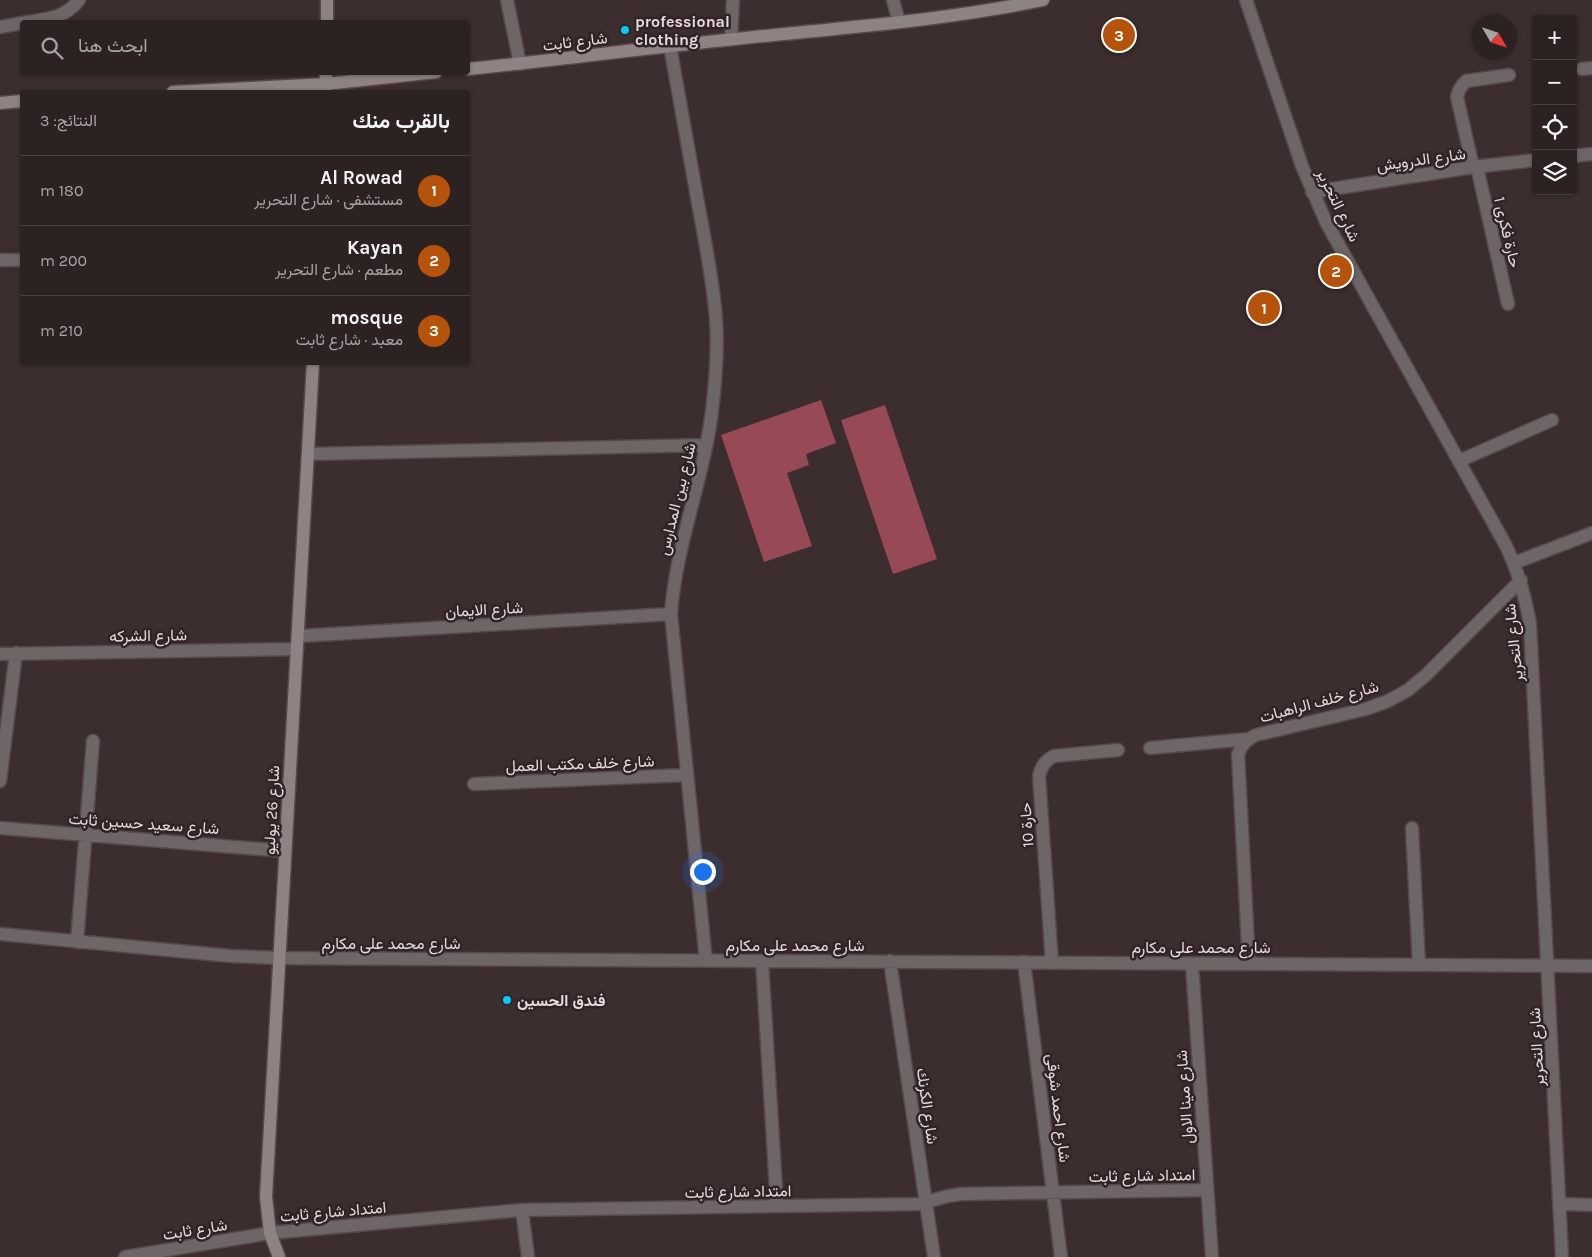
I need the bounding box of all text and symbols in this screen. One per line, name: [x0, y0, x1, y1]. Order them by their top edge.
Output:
place label: professional clothing: [635, 12, 730, 49]
north arrow: [1472, 15, 1517, 60]
map controls: [1532, 15, 1577, 195]
button: +: [1532, 15, 1577, 60]
pin: 3: [1103, 16, 1135, 54]
search box: [20, 20, 470, 75]
marker: professional clothing: [619, 24, 631, 36]
street label: شارع ثابت: [542, 28, 609, 57]
icon: search: [38, 34, 66, 62]
text: ابحث هنا: [78, 35, 148, 57]
button: −: [1532, 60, 1577, 105]
button: locate: [1532, 105, 1577, 150]
text: بالقرب منك: [352, 109, 450, 133]
text: النتائج: 3: [40, 111, 97, 130]
street label: شارع الدرويش: [1375, 144, 1467, 177]
button: layers: [1532, 150, 1577, 195]
street label: شارع التحرير: [1310, 165, 1364, 246]
text: Al Rowad: [320, 167, 403, 189]
text: 180 m: [40, 181, 83, 200]
text: 1: [431, 181, 437, 200]
text: مستشفى · شارع التحرير: [254, 190, 403, 209]
street label: حارة فكرى 1: [1489, 195, 1525, 270]
text: Kayan: [347, 237, 403, 259]
text: 200 m: [40, 251, 87, 270]
text: 2: [429, 251, 439, 270]
pin: 2: [1320, 252, 1352, 290]
text: مطعم · شارع التحرير: [275, 260, 403, 279]
pin: 1: [1248, 289, 1280, 327]
text: mosque: [331, 307, 403, 329]
text: 210 m: [40, 321, 83, 340]
text: 3: [429, 321, 439, 340]
text: معبد · شارع ثابت: [296, 330, 403, 349]
street label: شارع بين المدارس: [653, 441, 702, 558]
street label: شارع الايمان: [445, 598, 524, 623]
street label: شارع التحرير: [1500, 603, 1529, 684]
street label: شارع الشركه: [109, 625, 187, 648]
street label: شارع خلف الراهبات: [1258, 676, 1381, 728]
street label: شارع خلف مكتب العمل: [505, 751, 655, 778]
street label: شارع 26 يوليو: [260, 765, 285, 855]
street label: حارة 10: [1015, 801, 1039, 848]
street label: شارع سعيد حسين ثابت: [68, 809, 220, 840]
your location: [690, 859, 716, 885]
street label: شارع محمد على مكارم: [321, 934, 461, 955]
street label: شارع محمد على مكارم: [725, 936, 865, 957]
street label: شارع محمد على مكارم: [1131, 938, 1271, 959]
place label: فندق الحسين: [517, 991, 605, 1010]
marker: فندق الحسين: [501, 994, 513, 1006]
street label: شارع التحرير: [1525, 1007, 1550, 1088]
street label: شارع مينا الاول: [1172, 1049, 1199, 1144]
street label: شارع احمد شوقى: [1040, 1053, 1075, 1164]
street label: شارع الكرنك: [911, 1067, 942, 1146]
street label: امتداد شارع ثابت: [1088, 1165, 1196, 1188]
street label: امتداد شارع ثابت: [684, 1181, 792, 1204]
street label: امتداد شارع ثابت: [279, 1197, 387, 1228]
street label: شارع ثابت: [161, 1215, 229, 1246]

